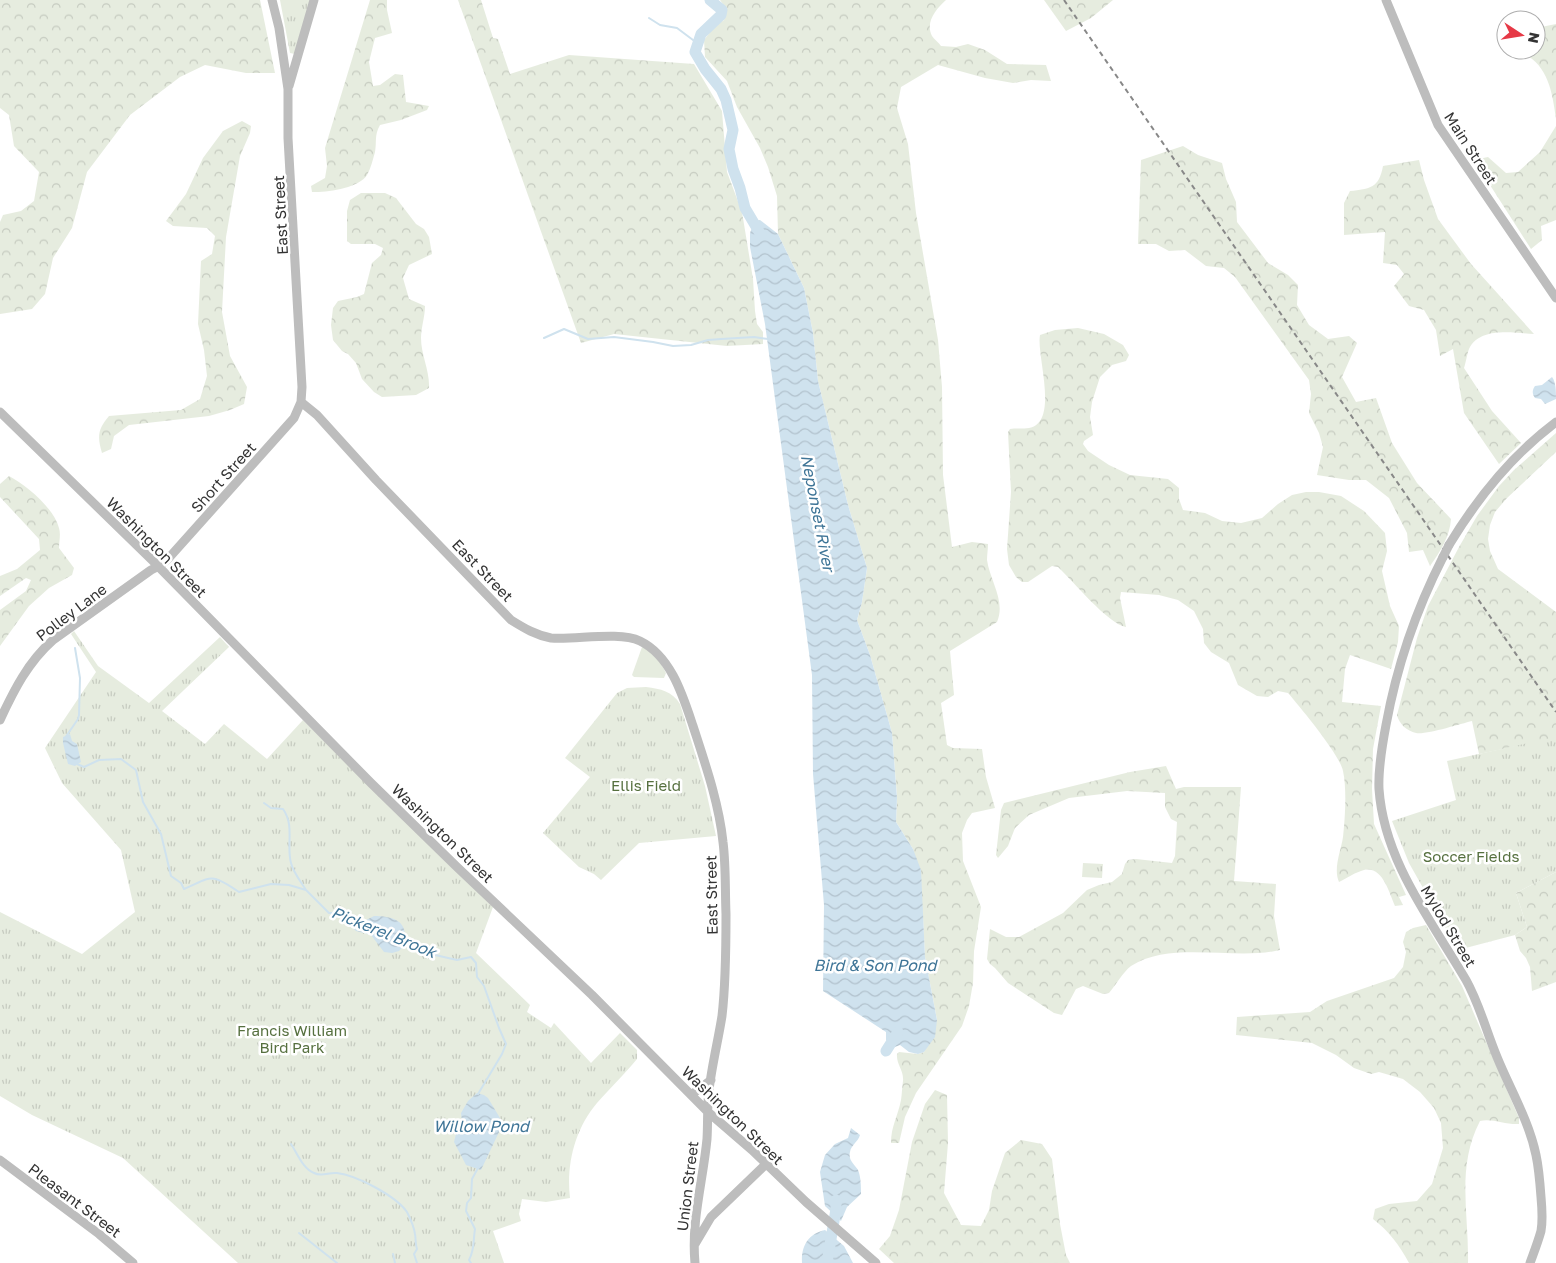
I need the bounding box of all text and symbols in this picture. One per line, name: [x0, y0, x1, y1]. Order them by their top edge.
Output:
north arrow: [1496, 10, 1546, 60]
text: N: [1525, 31, 1544, 45]
street label: Main Street: [1441, 108, 1501, 188]
street label: East Street: [269, 175, 291, 255]
street label: Short Street: [187, 438, 259, 516]
water label: Neponset River: [797, 453, 840, 576]
street label: Washington Street: [103, 493, 211, 601]
street label: East Street: [449, 535, 517, 605]
street label: Polley Lane: [32, 579, 110, 644]
park label: Ellis Field: [611, 776, 681, 794]
street label: Washington Street: [388, 780, 498, 886]
park label: Soccer Fields: [1423, 847, 1519, 865]
street label: East Street: [701, 855, 721, 935]
street label: Mylod Street: [1418, 882, 1480, 970]
water label: Pickerel Brook: [329, 902, 441, 963]
water label: Bird & Son Pond: [814, 955, 939, 975]
park label: Francis William Bird Park: [237, 1021, 347, 1056]
street label: Washington Street: [678, 1062, 788, 1168]
water label: Willow Pond: [433, 1116, 531, 1136]
street label: Union Street: [673, 1140, 701, 1232]
street label: Pleasant Street: [25, 1159, 125, 1241]

